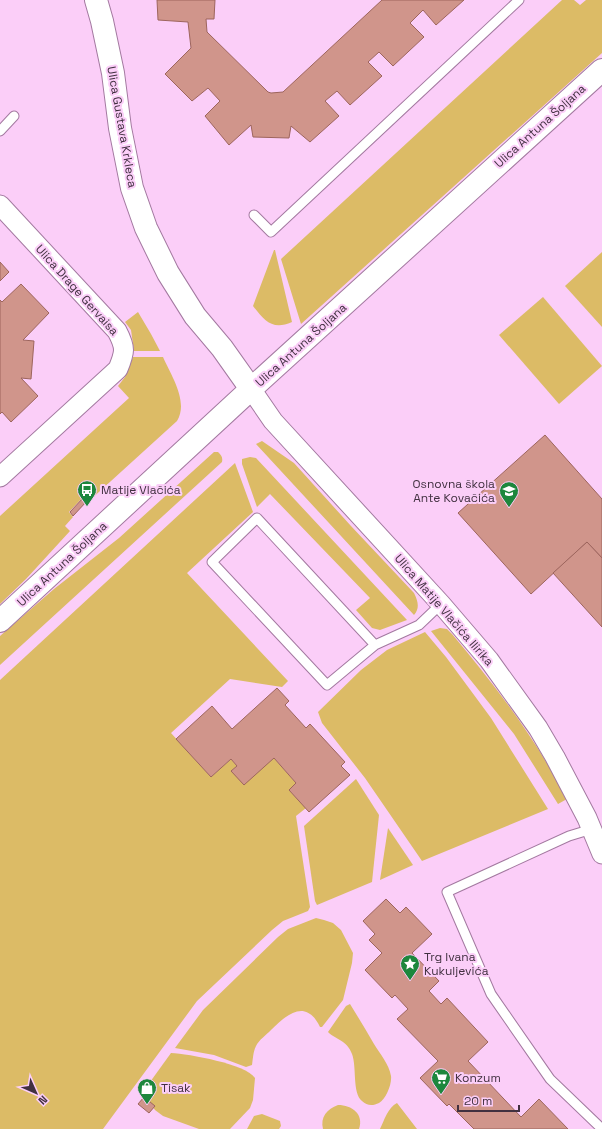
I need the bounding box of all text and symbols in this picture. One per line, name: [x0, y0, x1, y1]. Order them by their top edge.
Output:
street label: Ulica Gustava Krkleca: [103, 65, 141, 189]
street label: Ulica Antuna Šoljana: [491, 81, 589, 171]
street label: Ulica Drage Gervaisa: [32, 241, 122, 339]
street label: Ulica Antuna Šoljana: [252, 300, 350, 390]
place label: Osnovna škola Ante Kovačića: [413, 476, 495, 506]
bus stop icon: Matije Vlačića: [76, 479, 98, 507]
school or university icon: Osnovna škola Ante Kovačića: [498, 480, 520, 508]
place label: Matije Vlačića: [101, 482, 181, 498]
street label: Ulica Antuna Šoljana: [14, 518, 111, 610]
street label: Ulica Matije Vlačića Ilirika: [391, 551, 497, 669]
place label: Trg Ivana Kukuljevića: [424, 949, 489, 979]
place icon: Trg Ivana Kukuljevića: [399, 953, 421, 981]
supermarket icon: Konzum: [430, 1067, 452, 1095]
place label: Konzum: [455, 1070, 501, 1086]
north arrow: [16, 1073, 56, 1113]
shop icon: Tisak: [136, 1077, 158, 1105]
place label: Tisak: [161, 1080, 191, 1096]
scale bar: [458, 1087, 519, 1113]
text: N: [36, 1093, 51, 1108]
text: 20 m: [464, 1093, 492, 1109]

